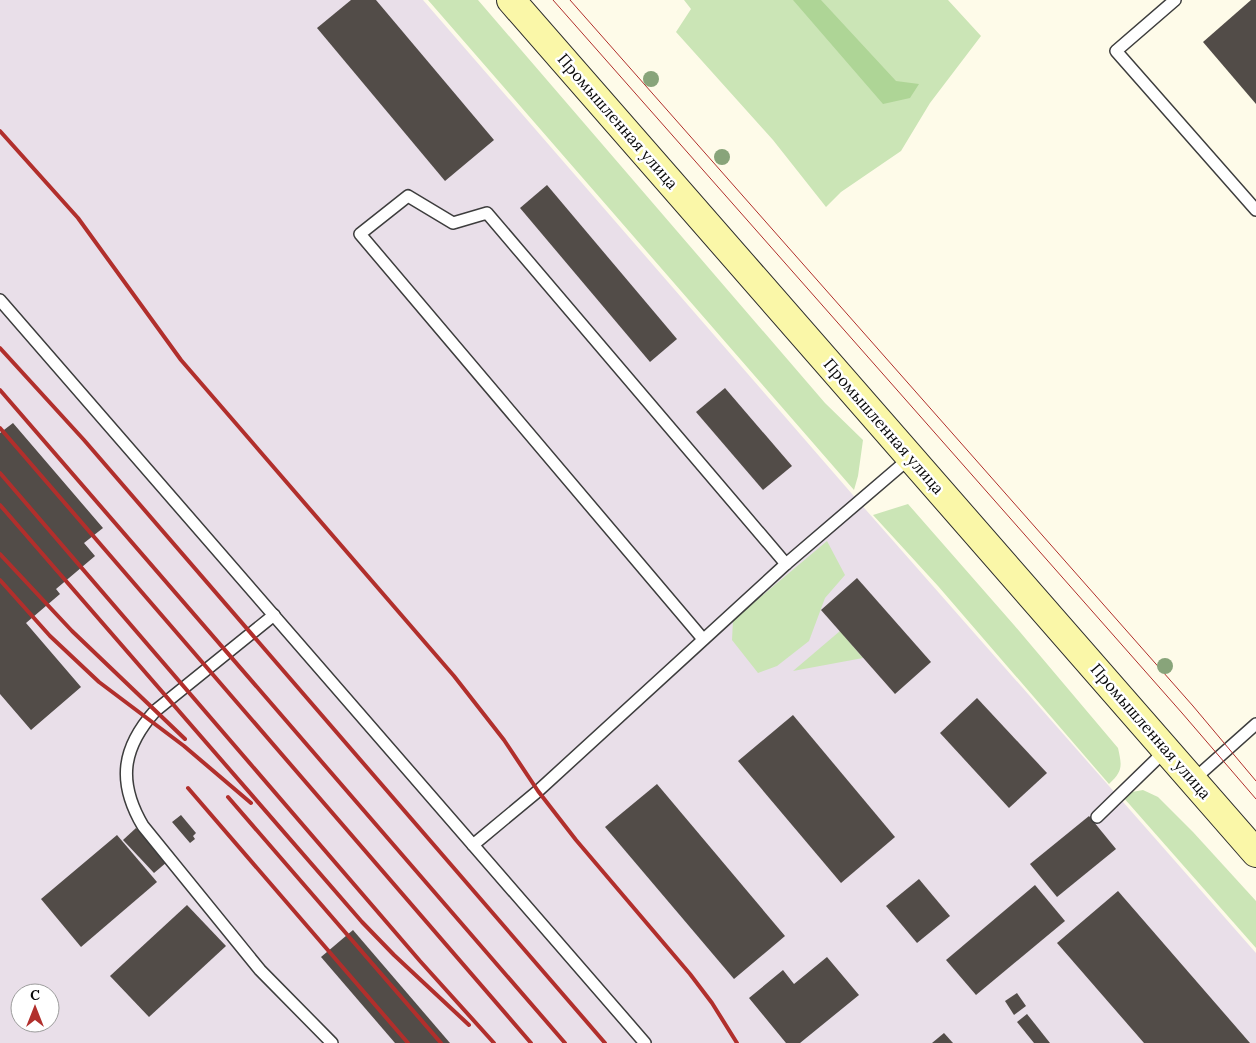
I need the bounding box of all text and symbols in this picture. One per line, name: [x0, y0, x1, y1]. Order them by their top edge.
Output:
street label: Промышленная улица: [554, 49, 682, 193]
street label: Промышленная улица: [820, 354, 948, 498]
street label: Промышленная улица: [1087, 659, 1215, 803]
north arrow: [10, 983, 60, 1033]
text: С: [30, 986, 40, 1004]

